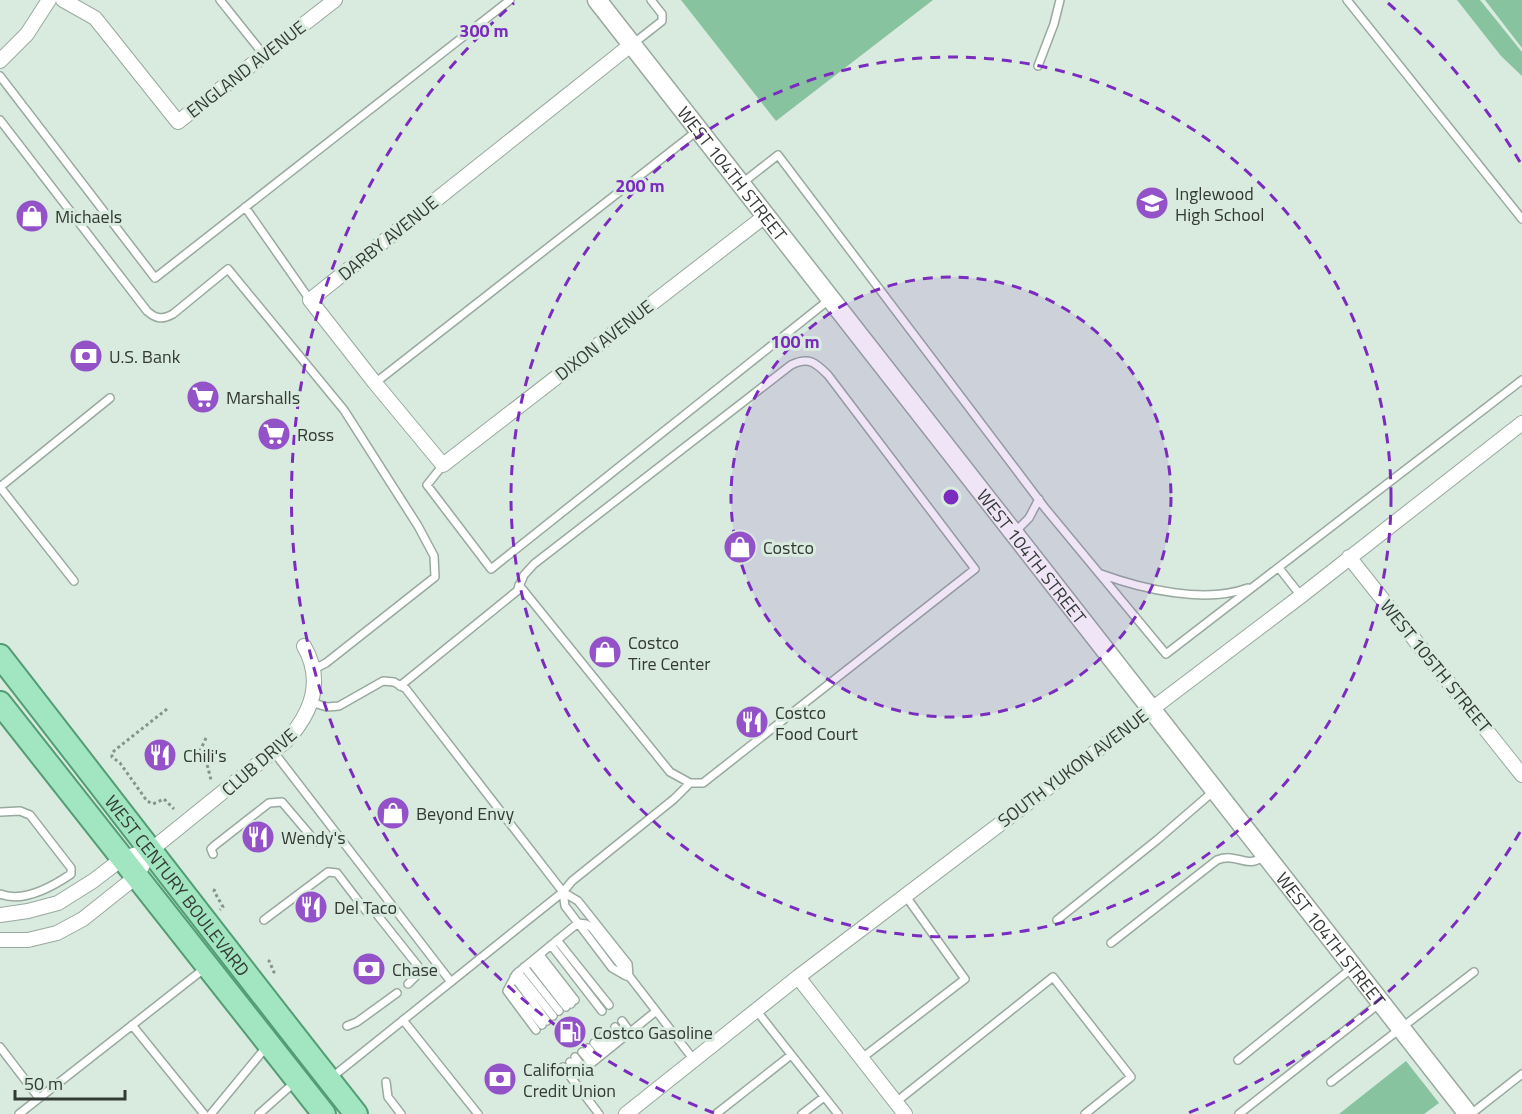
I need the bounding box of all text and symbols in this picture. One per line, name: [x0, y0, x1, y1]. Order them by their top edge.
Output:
street label: ENGLAND AVENUE: [181, 14, 311, 124]
text: 300 m: [459, 17, 509, 44]
street label: WEST 104TH STREET: [671, 100, 794, 247]
text: 200 m: [615, 172, 665, 199]
place label: Inglewood High School: [1175, 180, 1264, 228]
school or university icon: Inglewood High School: [1134, 185, 1170, 221]
street label: DARBY AVENUE: [332, 189, 444, 287]
shop icon: Michaels: [14, 198, 50, 234]
place label: Michaels: [55, 203, 122, 230]
street label: DIXON AVENUE: [549, 293, 659, 387]
text: 100 m: [770, 328, 820, 355]
bank icon: U.S. Bank: [68, 338, 104, 374]
place label: U.S. Bank: [109, 343, 181, 370]
supermarket icon: Marshalls: [185, 379, 221, 415]
place label: Marshalls: [226, 384, 300, 411]
supermarket icon: Ross: [256, 416, 292, 452]
place label: Ross: [297, 421, 334, 448]
street label: WEST 104TH STREET: [971, 483, 1094, 630]
centre of rings: [941, 487, 961, 507]
shop icon: Costco: [722, 529, 758, 565]
place label: Costco: [763, 534, 814, 561]
street label: WEST 105TH STREET: [1374, 594, 1499, 739]
place label: Costco Tire Center: [628, 629, 710, 677]
shop icon: Costco Tire Center: [587, 634, 623, 670]
place label: Costco Food Court: [775, 699, 859, 747]
street label: SOUTH YUKON AVENUE: [992, 702, 1154, 834]
restaurant icon: Costco Food Court: [734, 704, 770, 740]
street label: CLUB DRIVE: [215, 721, 303, 802]
restaurant icon: Chili's: [142, 737, 178, 773]
place label: Chili's: [183, 742, 227, 769]
street label: WEST CENTURY BOULEVARD: [99, 789, 257, 982]
shop icon: Beyond Envy: [375, 795, 411, 831]
place label: Beyond Envy: [416, 800, 514, 827]
restaurant icon: Wendy's: [240, 819, 276, 855]
place label: Wendy's: [281, 824, 346, 851]
street label: WEST 104TH STREET: [1270, 866, 1393, 1013]
restaurant icon: Del Taco: [293, 889, 329, 925]
place label: Del Taco: [334, 894, 397, 921]
bank icon: Chase: [351, 951, 387, 987]
place label: Chase: [392, 956, 438, 983]
fuel station icon: Costco Gasoline: [552, 1014, 588, 1050]
place label: Costco Gasoline: [593, 1019, 713, 1046]
place label: California Credit Union: [523, 1056, 616, 1104]
bank icon: California Credit Union: [482, 1061, 518, 1097]
scale bar: [15, 1063, 124, 1101]
text: 50 m: [24, 1070, 63, 1097]

